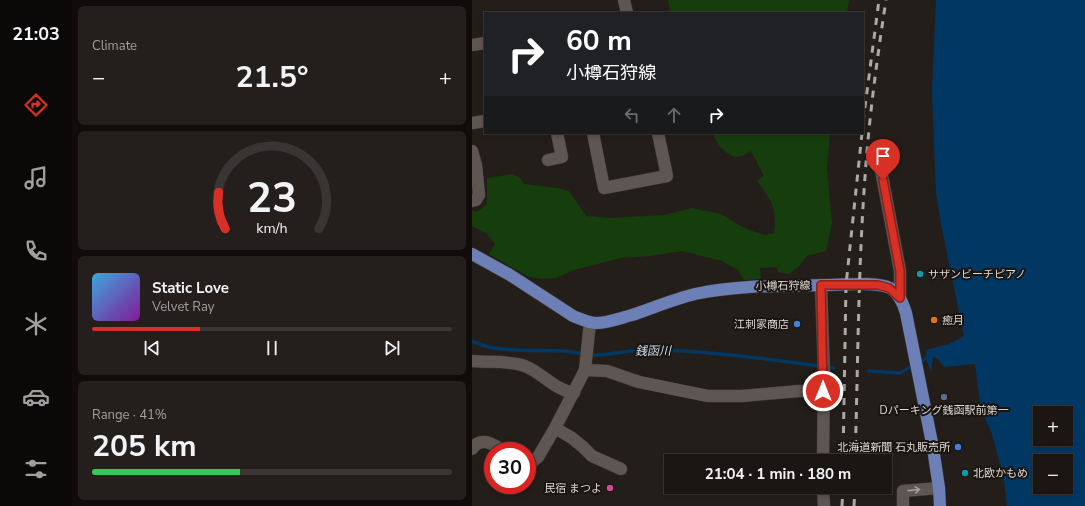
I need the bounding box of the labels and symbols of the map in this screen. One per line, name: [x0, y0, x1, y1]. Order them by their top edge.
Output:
pin: [866, 139, 900, 180]
place label: サザンビーチピアノ: [928, 267, 1026, 282]
marker: サザンビーチピアノ: [915, 269, 925, 279]
street label: 小樽石狩線: [755, 278, 811, 294]
place label: 癒月: [942, 313, 964, 328]
marker: 癒月: [929, 315, 939, 325]
place label: 江刺家商店: [734, 317, 789, 332]
marker: 江刺家商店: [792, 319, 802, 329]
water label: 銭函川: [635, 343, 673, 359]
position arrow: [802, 370, 844, 412]
marker: Dパーキング銭函駅前第一: [939, 392, 949, 402]
place label: Dパーキング銭函駅前第一: [880, 403, 1008, 418]
place label: 北海道新聞 石丸販売所: [837, 440, 951, 455]
speed limit sign: 30: [484, 442, 536, 494]
marker: 北海道新聞 石丸販売所: [953, 442, 963, 452]
place label: 北欧かもめ: [973, 466, 1028, 481]
marker: 北欧かもめ: [960, 468, 970, 478]
place label: 民宿 まつよ: [544, 481, 602, 496]
marker: 民宿 まつよ: [605, 483, 615, 493]
one-way arrow: [907, 487, 920, 494]

